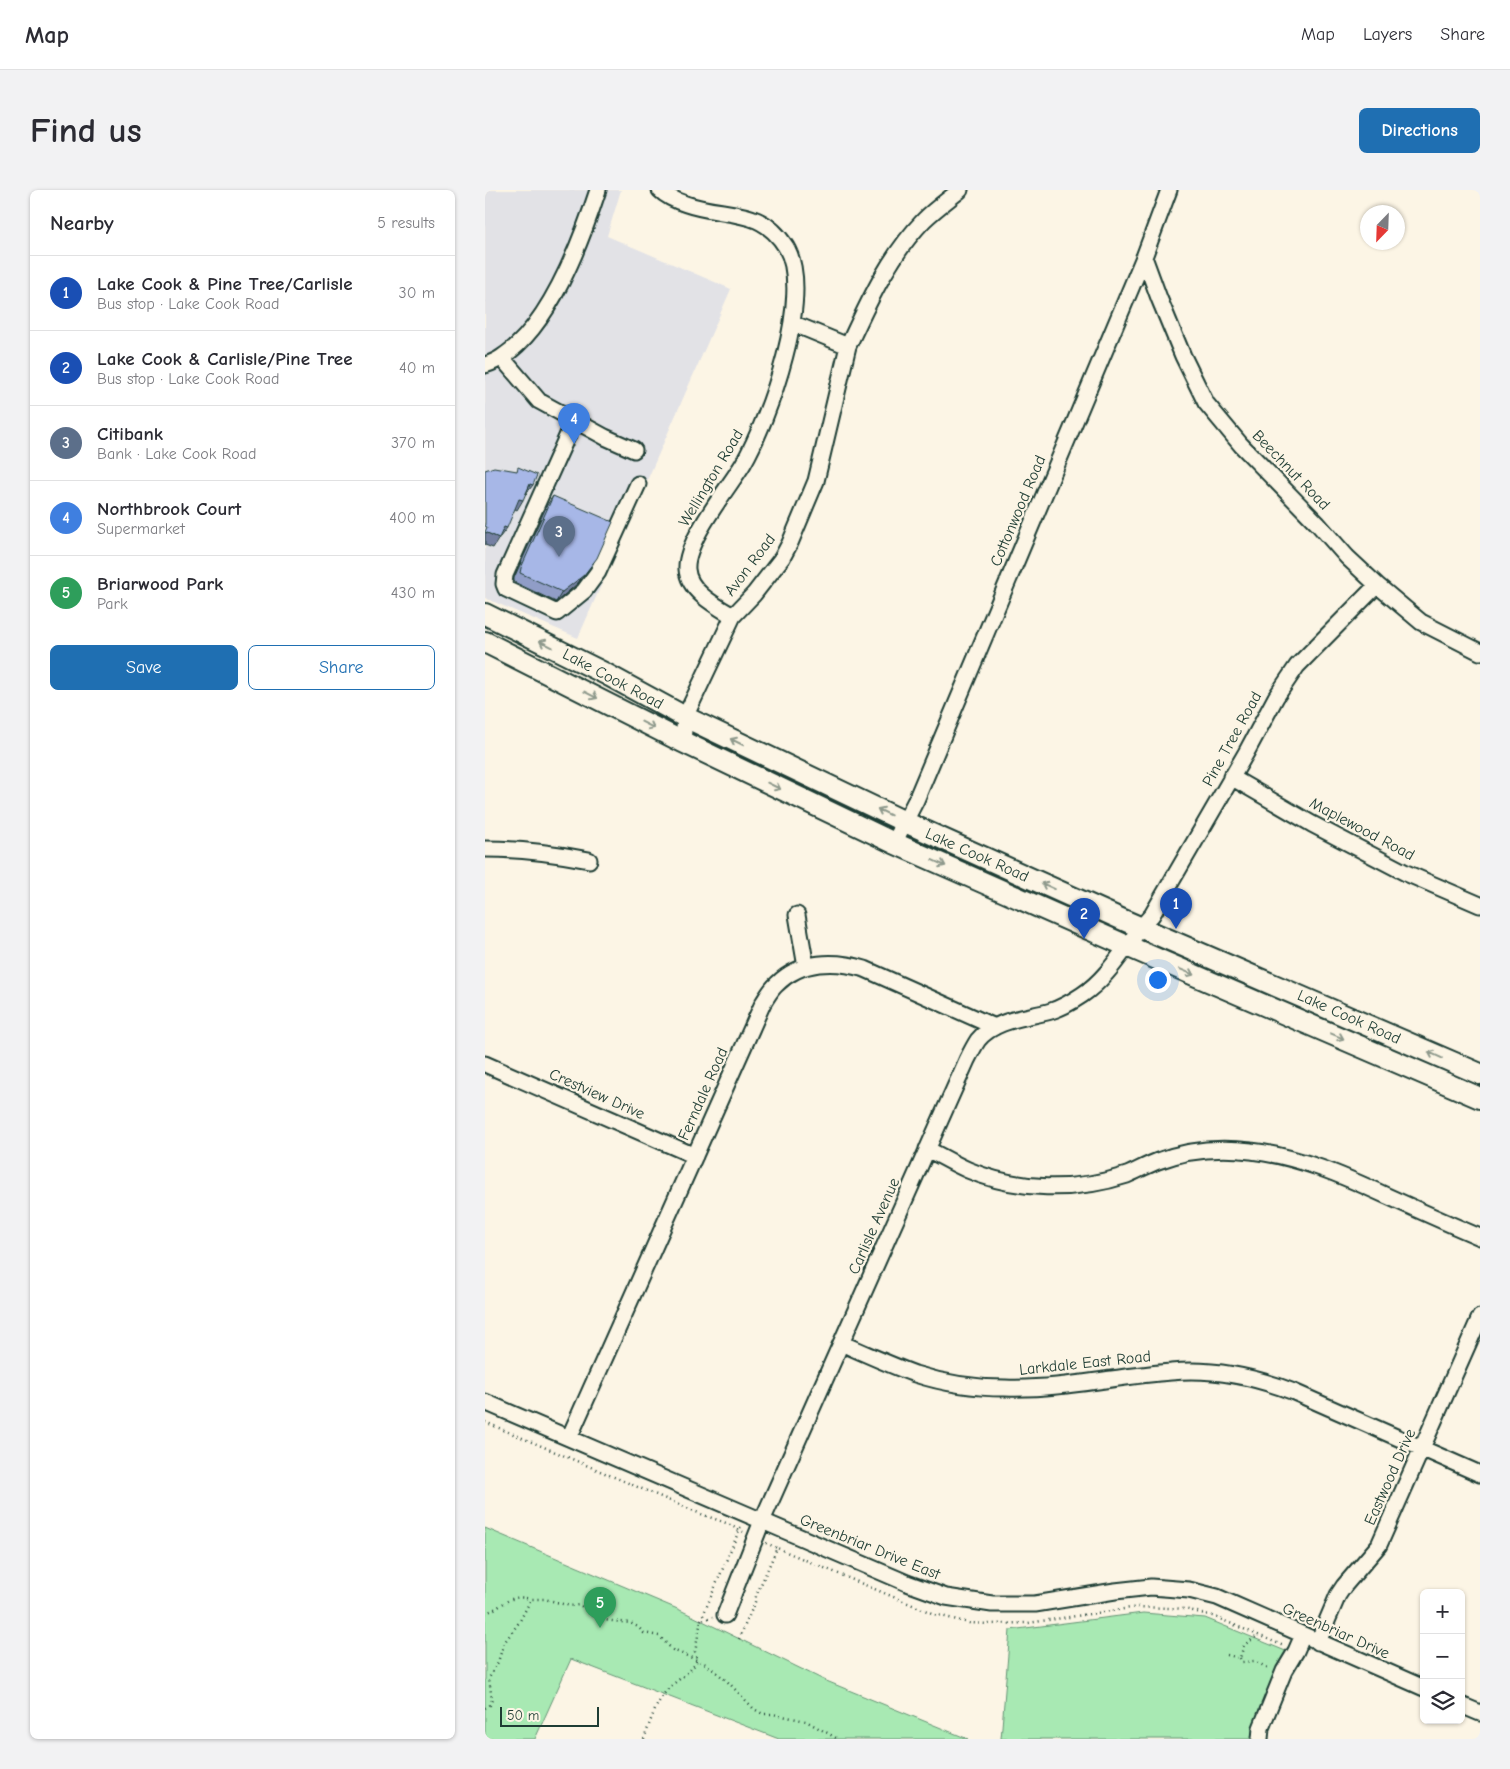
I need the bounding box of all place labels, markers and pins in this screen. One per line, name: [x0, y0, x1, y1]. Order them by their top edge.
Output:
pin: 4: [558, 403, 590, 444]
pin: 3: [543, 516, 575, 557]
pin: 1: [1160, 888, 1192, 929]
pin: 2: [1068, 898, 1100, 939]
pin: 5: [584, 1587, 616, 1628]

